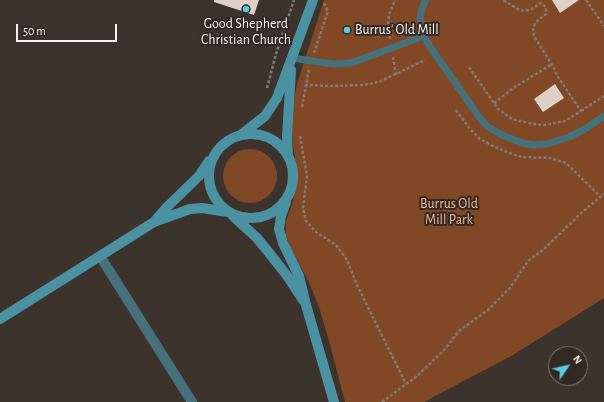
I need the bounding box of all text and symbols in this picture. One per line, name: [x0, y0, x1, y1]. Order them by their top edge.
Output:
marker: Good Shepherd Christian Church: [241, 4, 251, 14]
scale bar: [18, 16, 119, 42]
place label: Good Shepherd Christian Church: [201, 16, 291, 48]
place label: Burrus' Old Mill: [355, 22, 439, 38]
text: 50 m: [23, 25, 46, 37]
marker: Burrus' Old Mill: [342, 25, 352, 35]
park label: Burrus Old Mill Park: [420, 196, 478, 228]
north arrow: [548, 346, 588, 386]
text: N: [571, 353, 584, 366]

